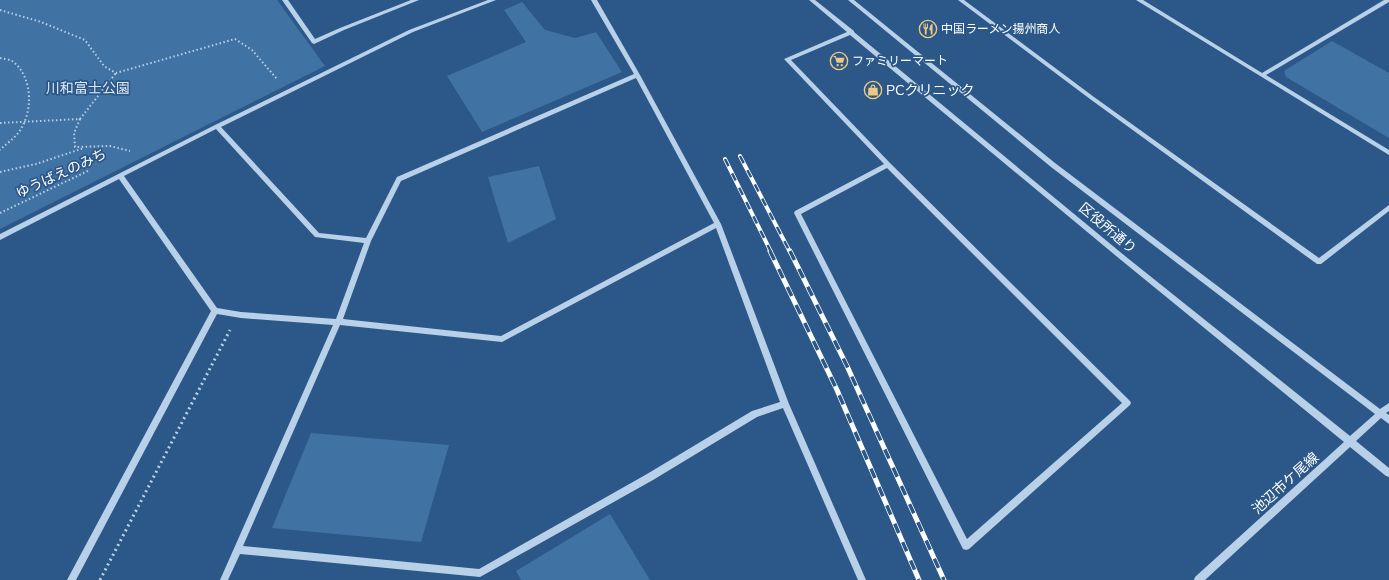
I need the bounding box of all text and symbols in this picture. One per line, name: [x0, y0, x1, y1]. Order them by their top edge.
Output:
restaurant icon: 中国ラーメン揚州商人: [918, 19, 938, 39]
place label: 中国ラーメン揚州商人: [941, 21, 1061, 36]
supermarket icon: ファミリーマート: [829, 51, 849, 71]
place label: ファミリーマート: [852, 53, 948, 68]
park label: 川和富士公園: [46, 79, 130, 97]
shop icon: PCクリニック: [863, 80, 883, 100]
place label: PCクリニック: [886, 81, 975, 99]
street label: ゆうばえのみち: [13, 144, 109, 202]
street label: 区役所通り: [1075, 199, 1141, 257]
street label: 池辺市ケ尾線: [1248, 448, 1322, 518]

